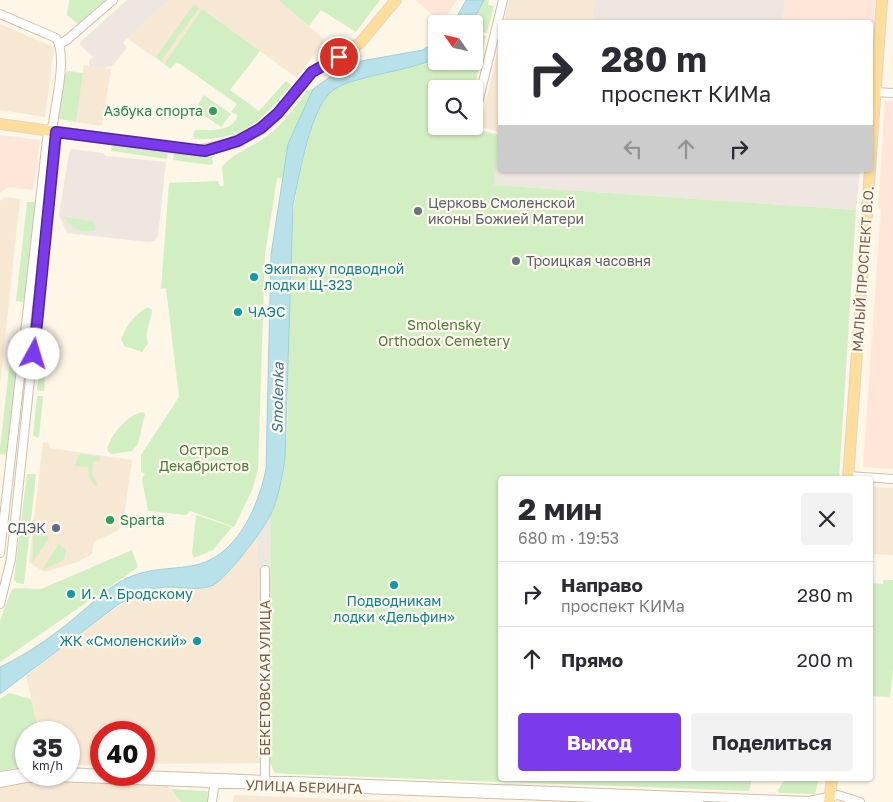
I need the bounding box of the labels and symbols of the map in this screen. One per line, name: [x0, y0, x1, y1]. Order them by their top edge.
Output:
north arrow: [428, 15, 482, 70]
pin: [318, 36, 360, 78]
place label: Азбука спорта: [104, 102, 203, 119]
marker: Азбука спорта: [207, 105, 219, 117]
street label: МАЛЫЙ ПРОСПЕКТ В.О.: [848, 185, 877, 353]
place label: Церковь Смоленской иконы Божией Матери: [428, 194, 584, 227]
marker: Церковь Смоленской иконы Божией Матери: [412, 205, 424, 217]
place label: Троицкая часовня: [526, 252, 651, 269]
marker: Троицкая часовня: [510, 255, 522, 267]
place label: Экипажу подводной лодки Щ-323: [264, 260, 404, 293]
marker: Экипажу подводной лодки Щ-323: [248, 271, 260, 283]
place label: ЧАЭС: [248, 303, 286, 320]
marker: ЧАЭС: [232, 306, 244, 318]
park label: Smolensky Orthodox Cemetery: [378, 316, 510, 349]
position arrow: [7, 327, 59, 379]
water label: Smolenka: [267, 362, 287, 434]
park label: Остров Декабристов: [159, 441, 249, 474]
place label: Sparta: [120, 511, 165, 528]
marker: Sparta: [104, 514, 116, 526]
place label: СДЭК: [8, 519, 46, 536]
marker: СДЭК: [50, 522, 62, 534]
marker: Подводникам лодки «Дельфин»: [388, 579, 400, 591]
place label: И. А. Бродскому: [81, 585, 193, 602]
marker: И. А. Бродскому: [65, 588, 77, 600]
place label: Подводникам лодки «Дельфин»: [333, 592, 455, 625]
street label: БЕКЕТОВСКАЯ УЛИЦА: [256, 599, 273, 756]
place label: ЖК «Смоленский»: [59, 632, 187, 649]
marker: ЖК «Смоленский»: [191, 635, 203, 647]
speed limit sign: 40: [90, 721, 155, 786]
street label: УЛИЦА БЕРИНГА: [245, 776, 364, 797]

